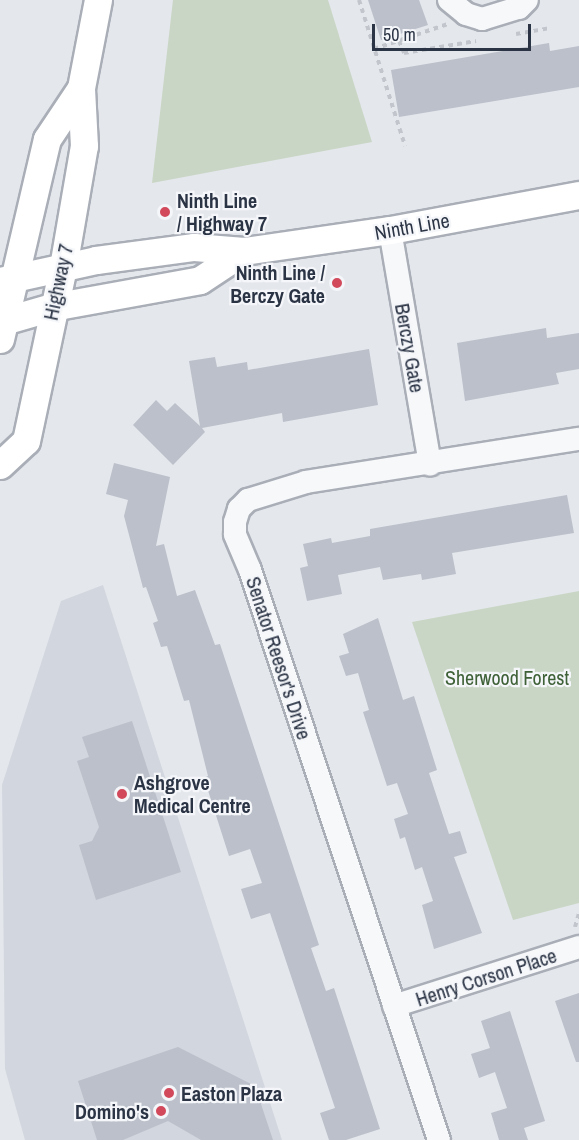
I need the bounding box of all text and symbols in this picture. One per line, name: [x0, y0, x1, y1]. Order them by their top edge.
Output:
scale bar: [375, 12, 534, 50]
text: 50 m: [383, 22, 416, 47]
place label: Ninth Line / Highway 7: [177, 189, 267, 236]
marker: Ninth Line / Highway 7: [158, 205, 172, 219]
street label: Ninth Line: [373, 208, 451, 244]
street label: Highway 7: [38, 242, 78, 322]
place label: Ninth Line / Berczy Gate: [230, 260, 325, 307]
marker: Ninth Line / Berczy Gate: [330, 276, 344, 290]
street label: Berczy Gate: [390, 301, 430, 395]
street label: Senator Reesor's Drive: [241, 573, 317, 743]
park label: Sherwood Forest: [445, 665, 569, 689]
place label: Ashgrove Medical Centre: [134, 771, 251, 818]
marker: Ashgrove Medical Centre: [115, 787, 129, 801]
street label: Henry Corson Place: [413, 943, 559, 1011]
place label: Easton Plaza: [181, 1081, 282, 1105]
marker: Easton Plaza: [162, 1086, 176, 1100]
place label: Domino's: [75, 1099, 149, 1123]
marker: Domino's: [154, 1104, 168, 1118]

